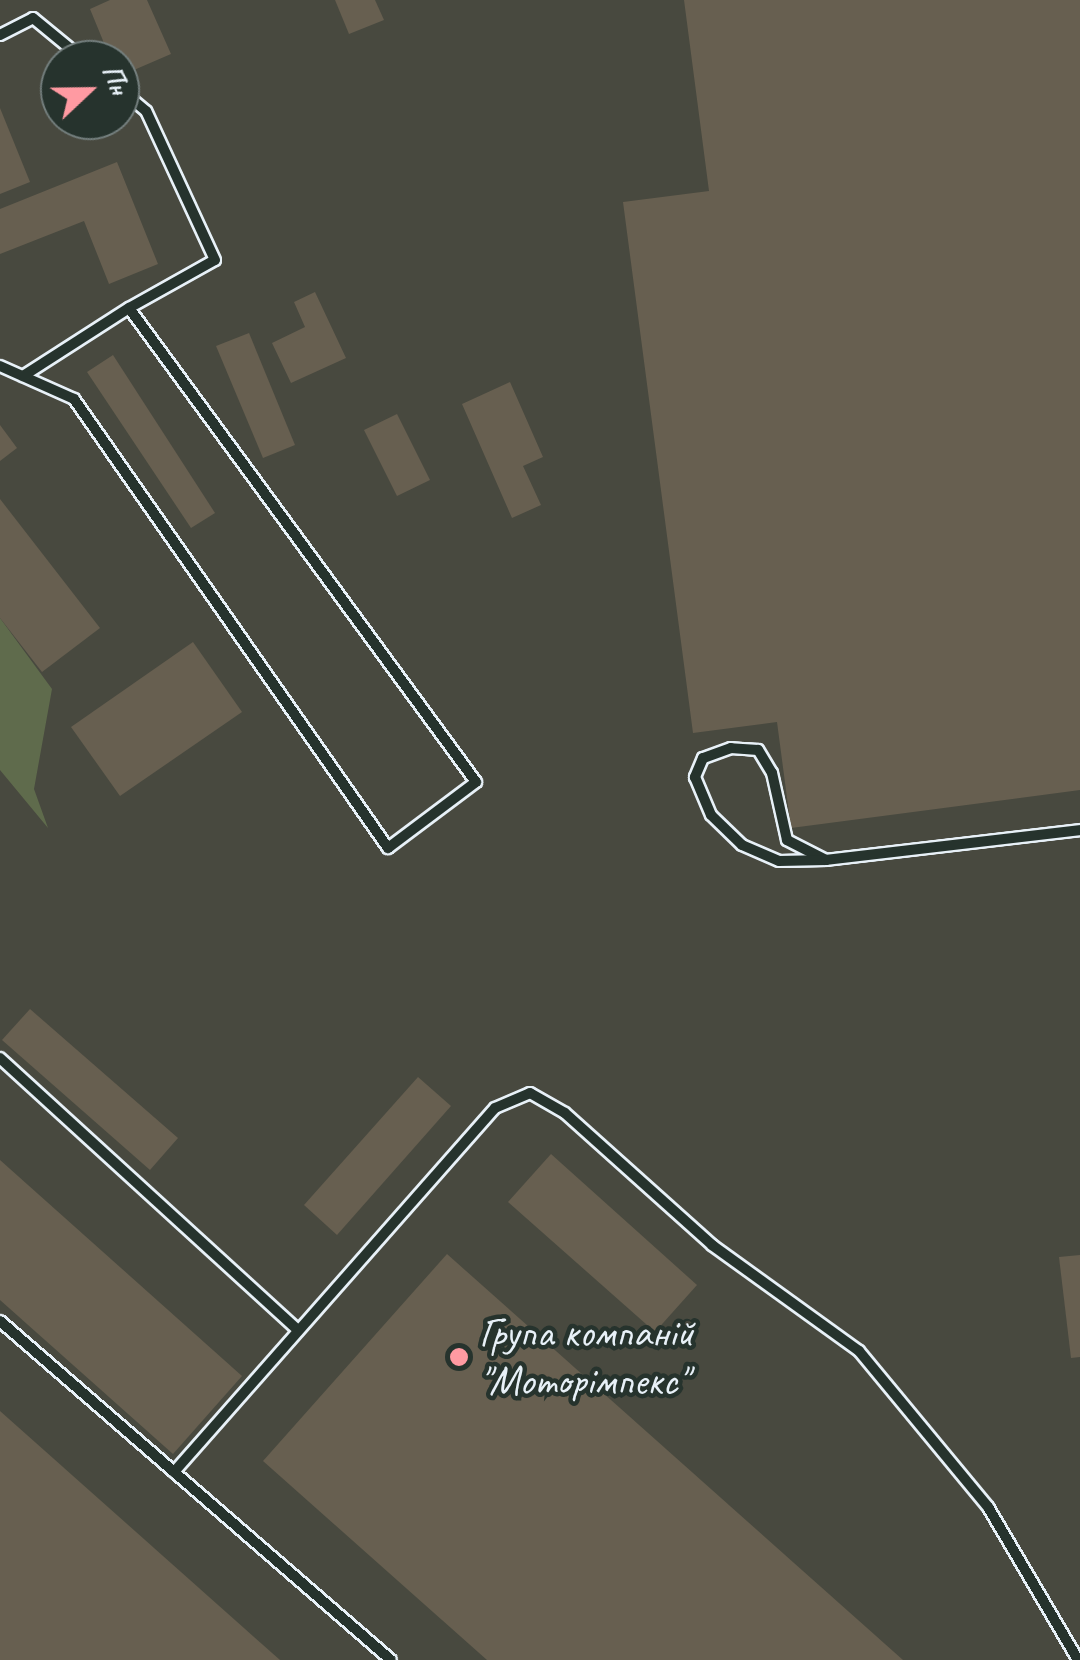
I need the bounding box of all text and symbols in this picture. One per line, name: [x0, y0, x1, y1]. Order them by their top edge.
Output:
north arrow: [40, 40, 140, 140]
text: Пн: [95, 59, 138, 99]
place label: Група компаній "Моторімпекс": [479, 1308, 693, 1406]
marker: Група компаній "Моторімпекс": [448, 1346, 470, 1368]

